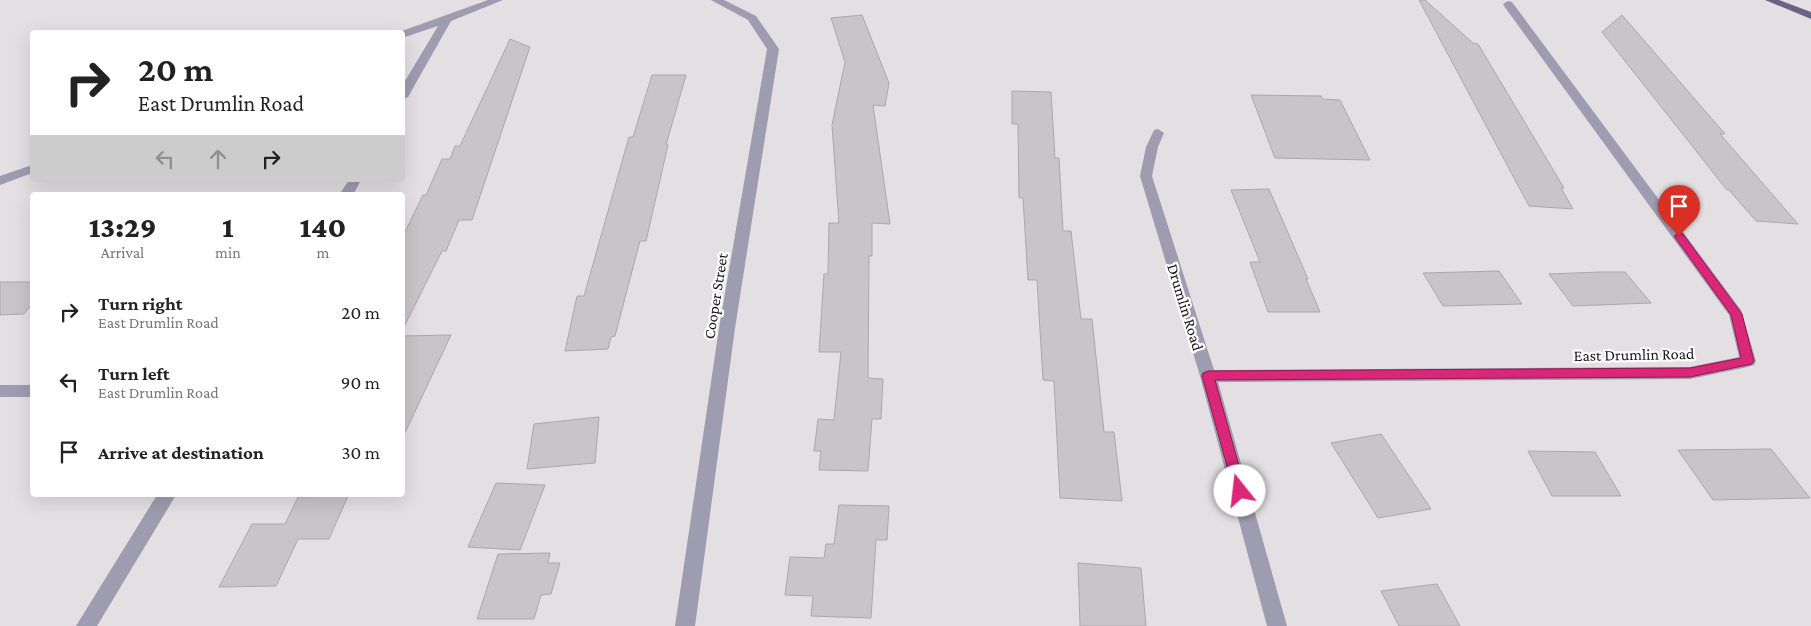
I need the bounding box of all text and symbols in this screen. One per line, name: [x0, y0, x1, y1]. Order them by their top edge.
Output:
icon: right: [55, 50, 120, 115]
text: 20 m: [138, 50, 213, 89]
text: East Drumlin Road: [138, 91, 304, 116]
icon: left: [151, 145, 179, 173]
icon: ahead: [204, 145, 232, 173]
icon: right: [257, 145, 285, 173]
pin: [1658, 185, 1700, 236]
icon: arrive: [1665, 192, 1693, 220]
text: 13:29: [89, 210, 156, 243]
text: 1: [222, 210, 234, 243]
text: 140: [299, 210, 346, 243]
text: Arrival: [101, 244, 144, 261]
text: min: [215, 244, 241, 261]
text: m: [316, 244, 329, 261]
street label: Cooper Street: [700, 251, 732, 340]
street label: Drumlin Road: [1164, 262, 1207, 353]
text: Turn right: [98, 293, 183, 314]
icon: right: [55, 298, 83, 326]
text: 20 m: [341, 302, 380, 323]
text: East Drumlin Road: [98, 314, 219, 331]
street label: East Drumlin Road: [1573, 345, 1695, 364]
text: Turn left: [98, 363, 170, 384]
icon: left: [55, 368, 83, 396]
text: 90 m: [341, 372, 380, 393]
text: East Drumlin Road: [98, 384, 219, 401]
icon: arrive: [55, 438, 83, 466]
text: Arrive at destination: [98, 442, 264, 463]
text: 30 m: [341, 442, 380, 463]
position arrow: [1213, 464, 1265, 516]

